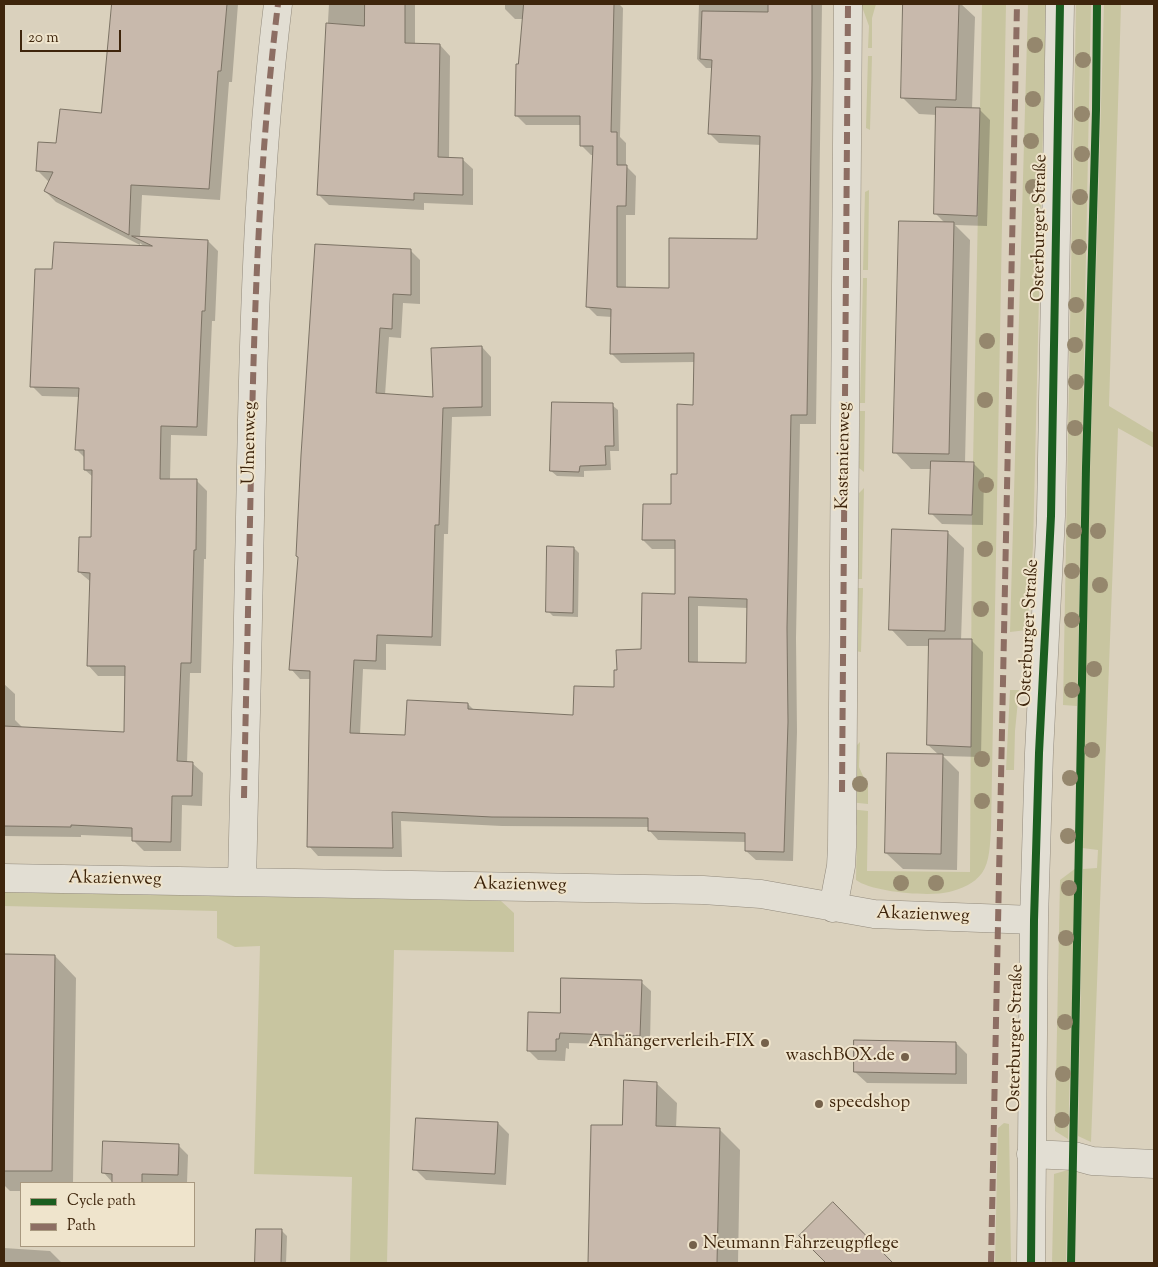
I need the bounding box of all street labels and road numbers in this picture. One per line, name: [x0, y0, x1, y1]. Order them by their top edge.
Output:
street label: Osterburger Straße: [1029, 154, 1053, 302]
street label: Ulmenweg: [239, 401, 263, 485]
street label: Kastanienweg: [833, 402, 857, 510]
street label: Osterburger Straße: [1015, 559, 1045, 707]
street label: Akazienweg: [68, 868, 162, 892]
street label: Akazienweg: [473, 874, 567, 898]
street label: Akazienweg: [876, 904, 970, 928]
street label: Osterburger Straße: [1005, 964, 1029, 1112]

